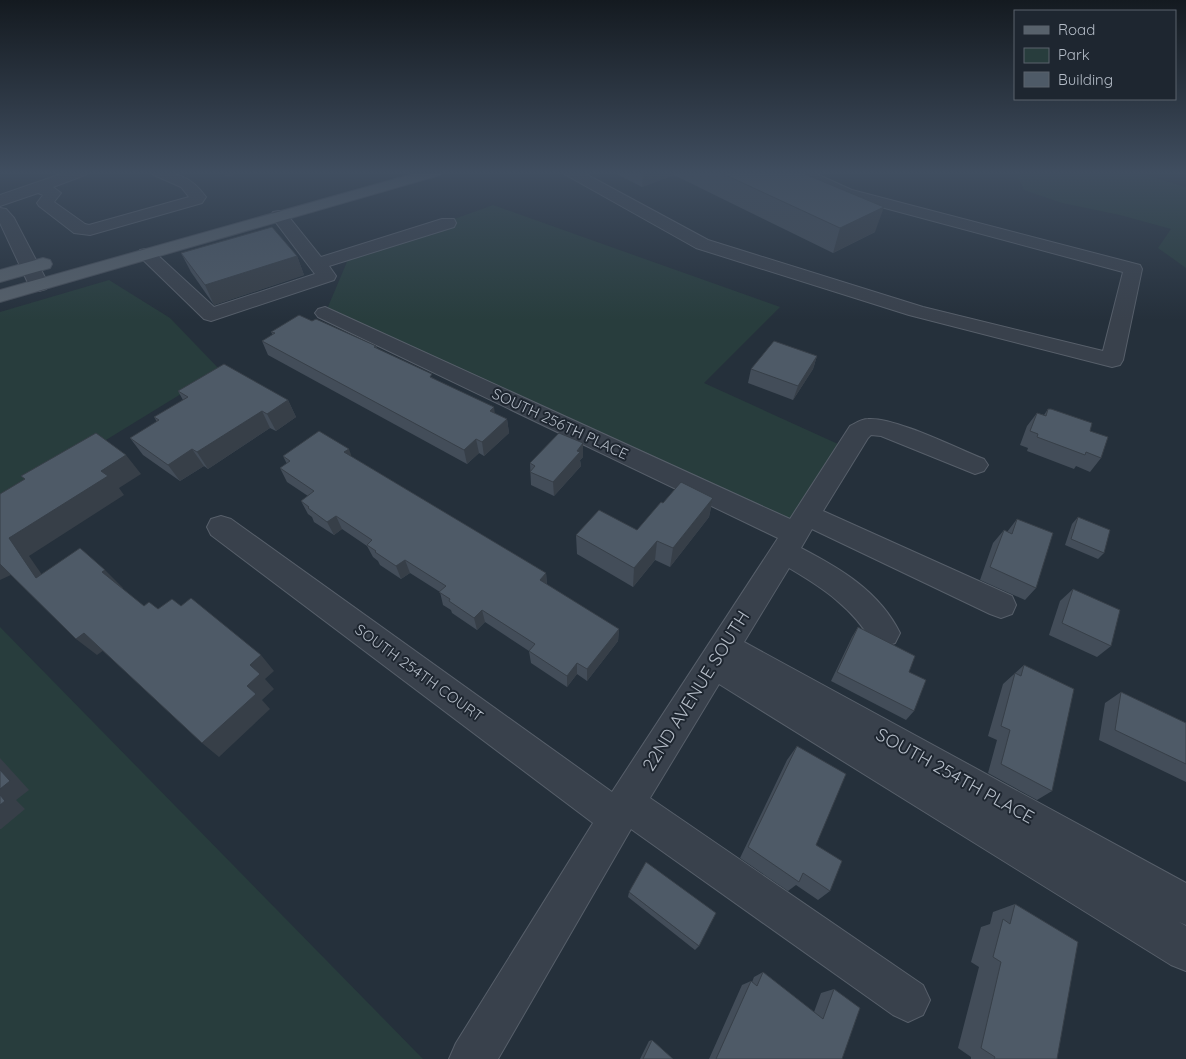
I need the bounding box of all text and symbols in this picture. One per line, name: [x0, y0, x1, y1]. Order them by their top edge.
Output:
legend: [1014, 10, 1176, 100]
text: Road: [1058, 20, 1095, 39]
text: Park: [1058, 45, 1090, 64]
text: Building: [1058, 70, 1113, 89]
street label: SOUTH 256TH PLACE: [489, 384, 631, 463]
street label: 22ND AVENUE SOUTH: [637, 606, 754, 775]
street label: SOUTH 254TH COURT: [352, 620, 487, 725]
street label: SOUTH 254TH PLACE: [872, 723, 1038, 829]

